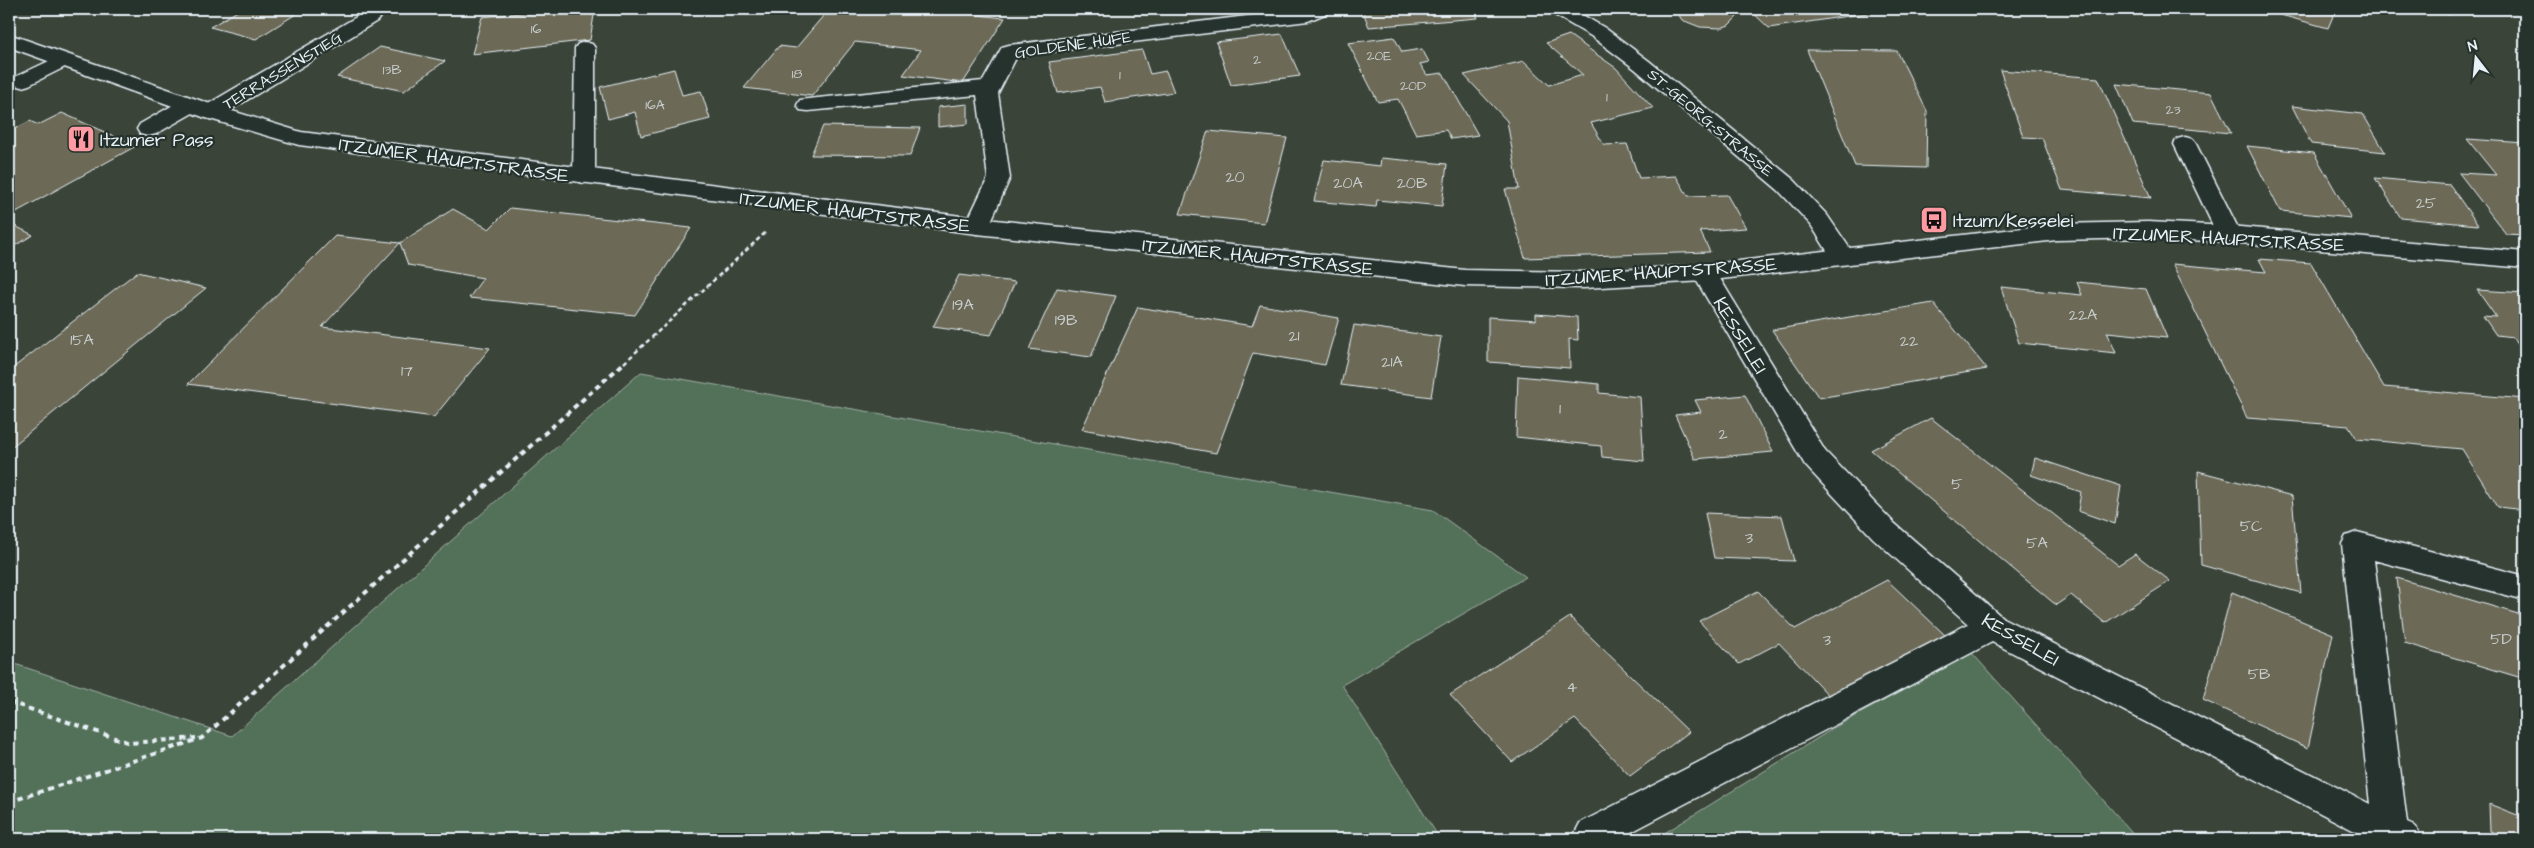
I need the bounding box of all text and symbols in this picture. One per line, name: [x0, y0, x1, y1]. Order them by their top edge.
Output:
house number: 16: [531, 19, 542, 39]
street label: TERRASSENSTIEG: [219, 26, 346, 115]
street label: GOLDENE HUFE: [1013, 26, 1134, 64]
north arrow: [2452, 32, 2502, 82]
text: N: [2466, 36, 2480, 57]
house number: 20E: [1366, 46, 1392, 66]
house number: 2: [1253, 50, 1261, 70]
house number: 13B: [383, 60, 401, 80]
house number: 18: [792, 64, 802, 84]
street label: ST.-GEORG-STRASSE: [1643, 64, 1778, 182]
house number: 1: [1119, 65, 1121, 85]
house number: 20D: [1400, 76, 1426, 96]
house number: 1: [1606, 87, 1608, 107]
house number: 16A: [645, 95, 665, 115]
house number: 23: [2165, 100, 2181, 120]
restaurant icon: Itzumer Pass: [66, 124, 96, 154]
place label: Itzumer Pass: [100, 127, 214, 154]
street label: ITZUMER HAUPTSTRASSE: [337, 131, 571, 190]
house number: 20: [1225, 166, 1245, 188]
house number: 20A: [1333, 172, 1363, 194]
house number: 20B: [1397, 172, 1428, 194]
street label: ITZUMER HAUPTSTRASSE: [738, 185, 972, 240]
house number: 25: [2416, 192, 2437, 214]
bus stop icon: Itzum/Kesselei: [1919, 205, 1949, 235]
place label: Itzum/Kesselei: [1953, 208, 2073, 235]
street label: ITZUMER HAUPTSTRASSE: [2112, 220, 2346, 259]
street label: ITZUMER HAUPTSTRASSE: [1141, 232, 1375, 283]
street label: ITZUMER HAUPTSTRASSE: [1544, 251, 1778, 294]
street label: KESSELEI: [1706, 292, 1773, 379]
house number: 19A: [952, 294, 974, 316]
house number: 22A: [2069, 304, 2097, 326]
house number: 19B: [1055, 309, 1078, 331]
house number: 21: [1288, 325, 1300, 347]
house number: 15A: [70, 329, 94, 351]
house number: 22: [1900, 330, 1918, 352]
house number: 21A: [1381, 351, 1403, 373]
house number: 17: [401, 360, 413, 382]
house number: 1: [1559, 398, 1561, 420]
house number: 2: [1718, 423, 1728, 445]
house number: 5: [1951, 473, 1963, 495]
house number: 5C: [2240, 515, 2262, 537]
house number: 3: [1745, 527, 1753, 549]
house number: 5A: [2026, 532, 2048, 554]
street label: KESSELEI: [1976, 607, 2064, 673]
house number: 5D: [2490, 628, 2512, 650]
house number: 3: [1823, 629, 1831, 651]
house number: 5B: [2248, 663, 2271, 685]
house number: 4: [1567, 676, 1578, 698]

